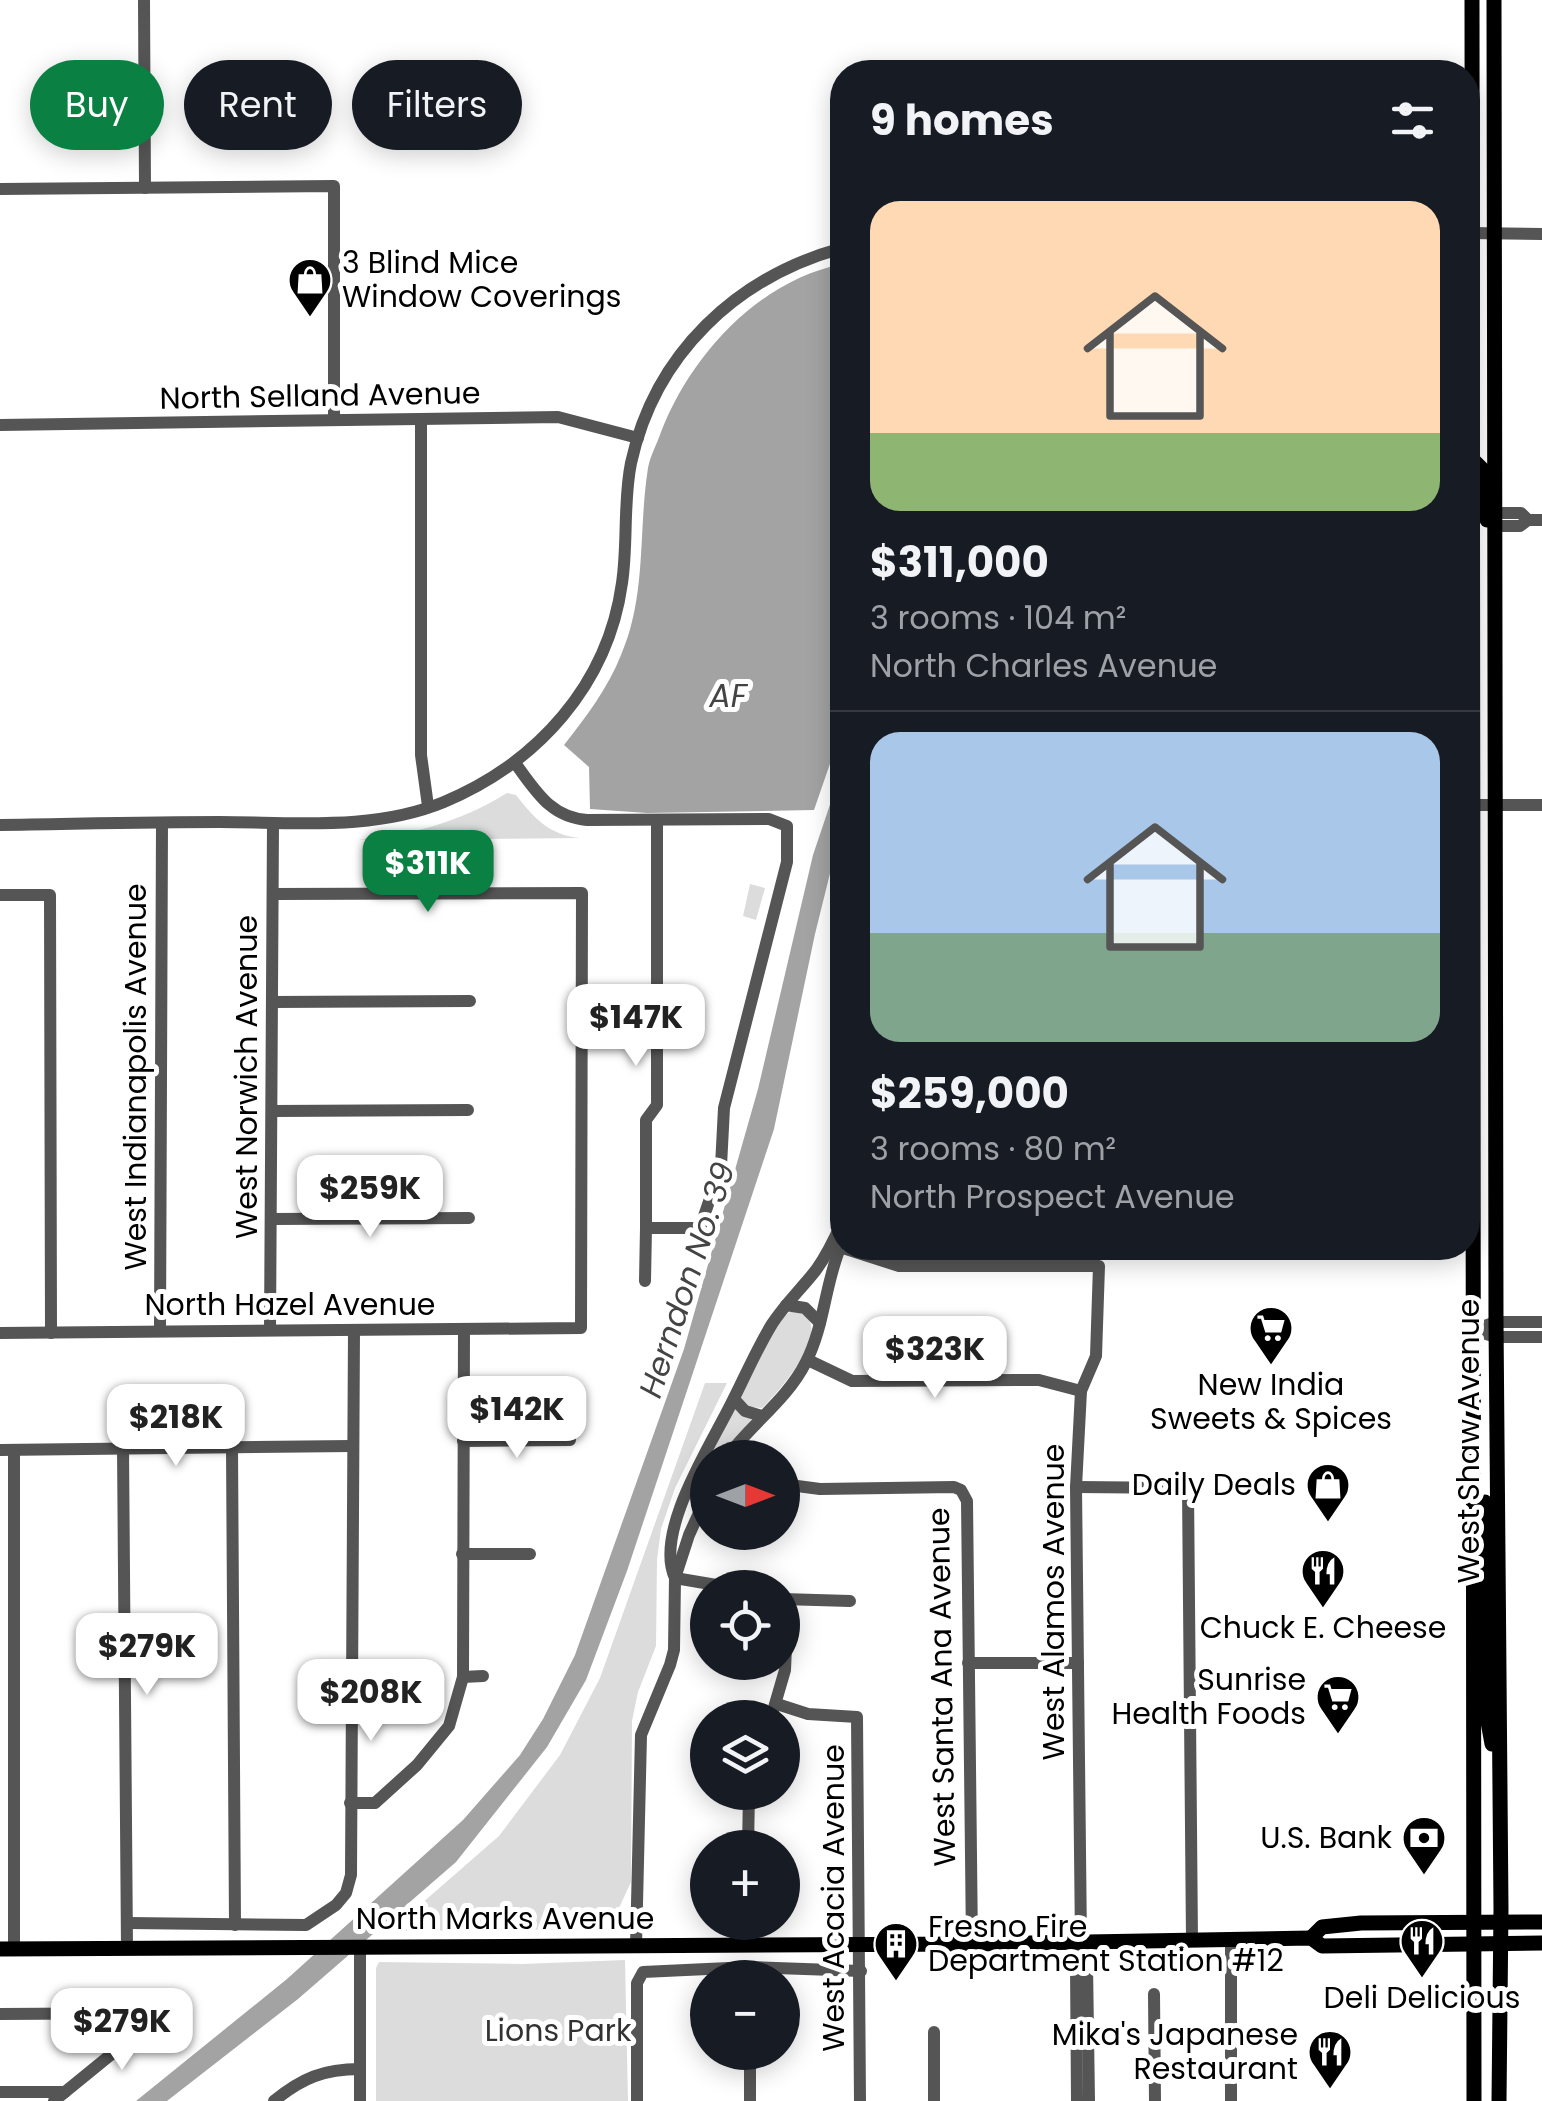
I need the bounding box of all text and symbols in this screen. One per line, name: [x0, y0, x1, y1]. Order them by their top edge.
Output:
chip: Buy: [30, 60, 164, 150]
chip: Rent: [184, 60, 332, 150]
chip: Filters: [352, 60, 522, 150]
text: 9 homes: [870, 91, 1054, 150]
icon: filters: [1385, 93, 1440, 148]
place label: 3 Blind Mice Window Coverings: [342, 241, 621, 318]
shop icon: 3 Blind Mice Window Coverings: [287, 257, 333, 318]
icon: home: [1065, 266, 1245, 446]
street label: North Selland Avenue: [159, 371, 481, 420]
text: $311,000: [870, 533, 1049, 592]
text: 3 rooms · 104 m²: [870, 595, 1126, 640]
text: North Charles Avenue: [870, 643, 1217, 688]
water label: AF: [708, 673, 749, 718]
icon: home: [1065, 797, 1245, 977]
pin: $311K: [358, 830, 498, 915]
text: $311K: [385, 840, 471, 885]
street label: West Indianapolis Avenue: [114, 883, 157, 1271]
street label: West Norwich Avenue: [225, 915, 268, 1239]
pin: $147K: [566, 984, 706, 1069]
text: $147K: [589, 994, 683, 1039]
text: $259,000: [870, 1064, 1069, 1123]
text: 3 rooms · 80 m²: [870, 1126, 1116, 1171]
pin: $259K: [300, 1155, 440, 1240]
water label: Herndon No. 39: [627, 1157, 746, 1403]
text: $259K: [319, 1165, 421, 1210]
text: North Prospect Avenue: [870, 1174, 1234, 1219]
street label: North Hazel Avenue: [145, 1283, 435, 1326]
street label: West Shaw Avenue: [1447, 1299, 1490, 1583]
supermarket icon: New India Sweets & Spices: [1248, 1305, 1294, 1366]
pin: $323K: [865, 1316, 1005, 1401]
text: $323K: [885, 1326, 985, 1371]
place label: New India Sweets & Spices: [1150, 1363, 1392, 1440]
pin: $142K: [447, 1376, 587, 1461]
pin: $218K: [106, 1384, 246, 1469]
text: $142K: [469, 1386, 565, 1431]
text: $218K: [129, 1394, 223, 1439]
north arrow: [690, 1440, 800, 1550]
map controls: [690, 1440, 800, 2070]
street label: West Alamos Avenue: [1032, 1444, 1075, 1760]
shop icon: Daily Deals: [1305, 1462, 1351, 1523]
place label: Daily Deals: [1132, 1463, 1296, 1506]
street label: West Santa Ana Avenue: [917, 1507, 966, 1867]
restaurant icon: Chuck E. Cheese: [1300, 1548, 1346, 1609]
button: locate: [690, 1570, 800, 1680]
place label: Chuck E. Cheese: [1200, 1606, 1446, 1649]
pin: $279K: [77, 1613, 217, 1698]
text: $279K: [98, 1623, 196, 1668]
place label: Sunrise Health Foods: [1111, 1658, 1306, 1735]
pin: $208K: [301, 1659, 441, 1744]
text: $208K: [319, 1669, 423, 1714]
supermarket icon: Sunrise Health Foods: [1315, 1674, 1361, 1735]
button: layers: [690, 1700, 800, 1810]
street label: West Acacia Avenue: [812, 1744, 855, 2052]
bank icon: U.S. Bank: [1401, 1815, 1447, 1876]
place label: U.S. Bank: [1260, 1816, 1393, 1859]
button: +: [690, 1830, 800, 1940]
street label: North Marks Avenue: [356, 1897, 654, 1940]
place label: Fresno Fire Department Station #12: [928, 1905, 1284, 1982]
restaurant icon: Deli Delicious: [1399, 1918, 1445, 1979]
building icon: Fresno Fire Department Station #12: [873, 1921, 919, 1982]
button: −: [690, 1960, 800, 2070]
place label: Deli Delicious: [1324, 1976, 1520, 2019]
pin: $279K: [52, 1988, 192, 2073]
text: $279K: [73, 1998, 171, 2043]
park label: Lions Park: [485, 2009, 632, 2052]
place label: Mika's Japanese Restaurant: [1052, 2013, 1298, 2090]
restaurant icon: Mika's Japanese Restaurant: [1307, 2029, 1353, 2090]

